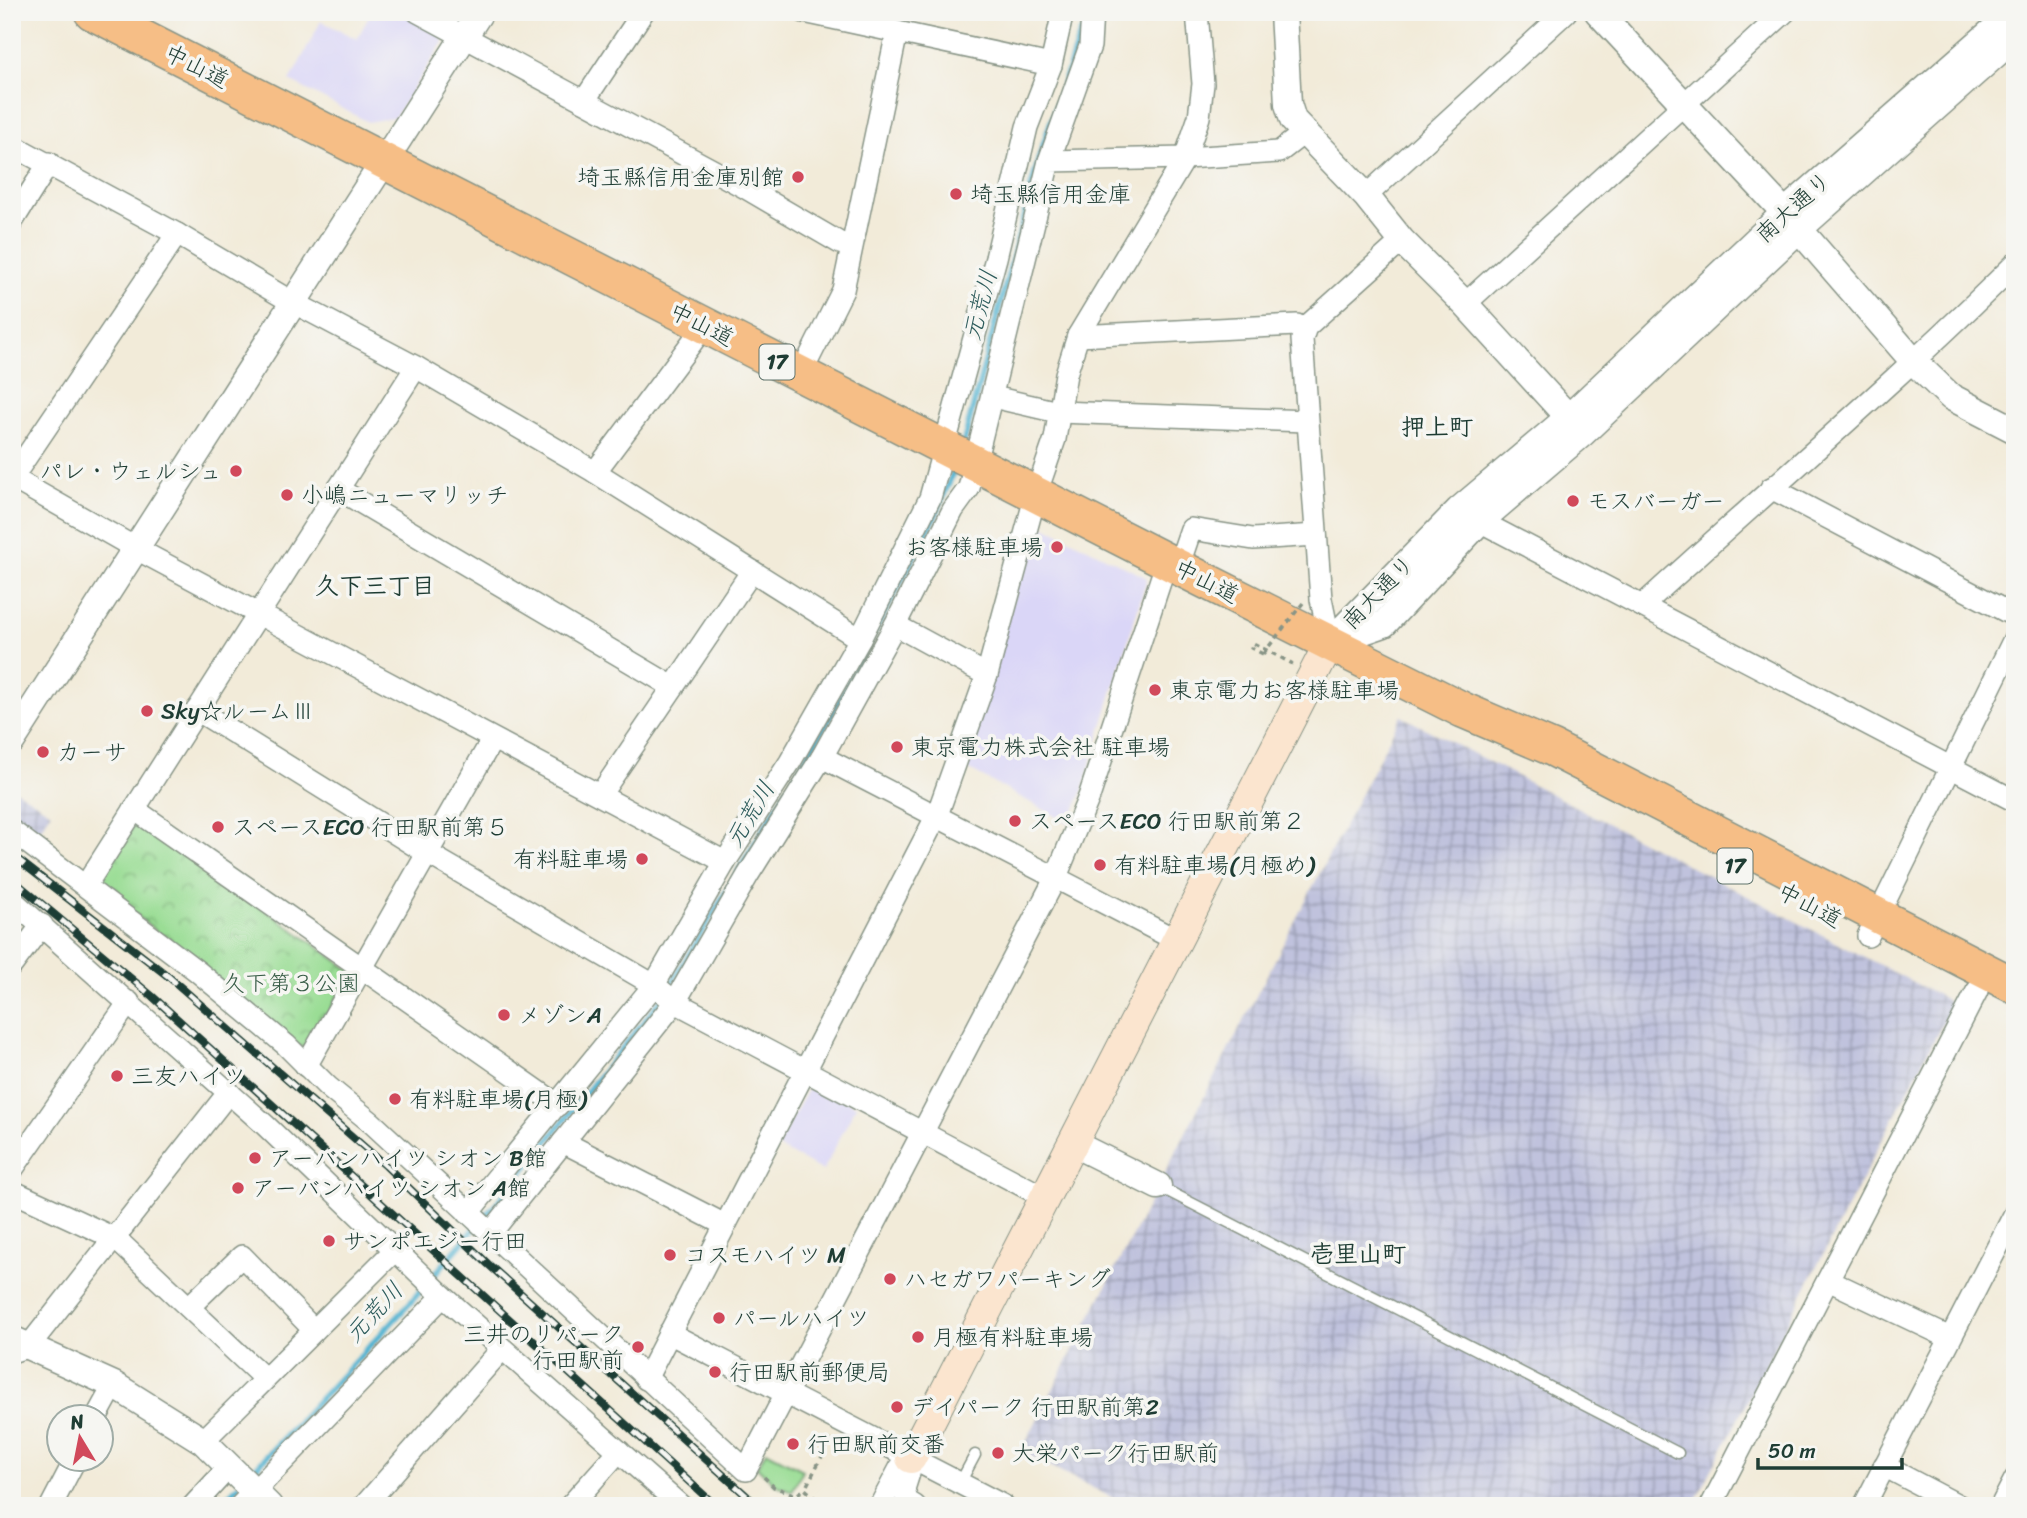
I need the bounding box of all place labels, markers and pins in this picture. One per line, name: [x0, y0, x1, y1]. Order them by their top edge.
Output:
place label: 埼玉縣信用金庫別館: [577, 157, 784, 198]
marker: 埼玉縣信用金庫別館: [790, 169, 806, 185]
place label: 埼玉縣信用金庫: [970, 174, 1131, 215]
marker: 埼玉縣信用金庫: [948, 186, 964, 202]
place label: パレ・ウェルシュ: [39, 451, 222, 492]
marker: パレ・ウェルシュ: [228, 463, 244, 479]
place label: 小嶋ニューマリッチ: [301, 475, 508, 516]
place label: モスバーガー: [1587, 481, 1725, 522]
marker: 小嶋ニューマリッチ: [279, 487, 295, 503]
marker: モスバーガー: [1565, 493, 1581, 509]
place label: お客様駐車場: [905, 527, 1043, 568]
marker: お客様駐車場: [1049, 539, 1065, 555]
place label: 東京電力お客様駐車場: [1169, 670, 1399, 711]
marker: 東京電力お客様駐車場: [1147, 682, 1163, 698]
place label: Sky☆ルームⅢ: [161, 691, 315, 732]
marker: Sky☆ルームⅢ: [139, 703, 155, 719]
place label: 東京電力株式会社 駐車場: [911, 727, 1170, 768]
place label: カーサ: [57, 732, 127, 773]
marker: 東京電力株式会社 駐車場: [889, 739, 905, 755]
marker: カーサ: [35, 744, 51, 760]
place label: スペースECO 行田駅前第２: [1029, 801, 1306, 842]
place label: スペースECO 行田駅前第５: [232, 807, 509, 848]
marker: スペースECO 行田駅前第２: [1007, 813, 1023, 829]
marker: スペースECO 行田駅前第５: [210, 819, 226, 835]
place label: 有料駐車場: [513, 839, 628, 880]
place label: 有料駐車場(月極め): [1114, 845, 1316, 886]
marker: 有料駐車場: [634, 851, 650, 867]
marker: 有料駐車場(月極め): [1092, 857, 1108, 873]
place label: メゾンA: [518, 995, 602, 1036]
marker: メゾンA: [496, 1007, 512, 1023]
place label: 三友ハイツ: [131, 1056, 246, 1097]
marker: 三友ハイツ: [109, 1068, 125, 1084]
place label: 有料駐車場(月極): [409, 1079, 588, 1120]
marker: 有料駐車場(月極): [387, 1091, 403, 1107]
place label: アーバンハイツ シオン B館: [269, 1138, 547, 1179]
marker: アーバンハイツ シオン B館: [247, 1150, 263, 1166]
place label: アーバンハイツ シオン A館: [252, 1168, 530, 1209]
marker: アーバンハイツ シオン A館: [230, 1180, 246, 1196]
place label: サンポエジー行田: [343, 1221, 527, 1262]
marker: サンポエジー行田: [321, 1233, 337, 1249]
place label: コスモハイツ M: [684, 1235, 846, 1276]
marker: コスモハイツ M: [662, 1247, 678, 1263]
place label: ハセガワパーキング: [904, 1259, 1111, 1300]
marker: ハセガワパーキング: [882, 1271, 898, 1287]
place label: パールハイツ: [733, 1298, 870, 1339]
marker: パールハイツ: [711, 1310, 727, 1326]
place label: 三井のリパーク 行田駅前: [463, 1314, 624, 1381]
place label: 月極有料駐車場: [932, 1317, 1093, 1358]
marker: 月極有料駐車場: [910, 1329, 926, 1345]
marker: 三井のリパーク 行田駅前: [630, 1339, 646, 1355]
place label: 行田駅前郵便局: [729, 1352, 890, 1393]
marker: 行田駅前郵便局: [707, 1364, 723, 1380]
place label: デイパーク 行田駅前第2: [911, 1387, 1159, 1428]
marker: デイパーク 行田駅前第2: [889, 1399, 905, 1415]
place label: 行田駅前交番: [807, 1424, 945, 1465]
place label: 大栄パーク行田駅前: [1012, 1433, 1219, 1474]
marker: 行田駅前交番: [785, 1436, 801, 1452]
marker: 大栄パーク行田駅前: [990, 1445, 1006, 1461]

